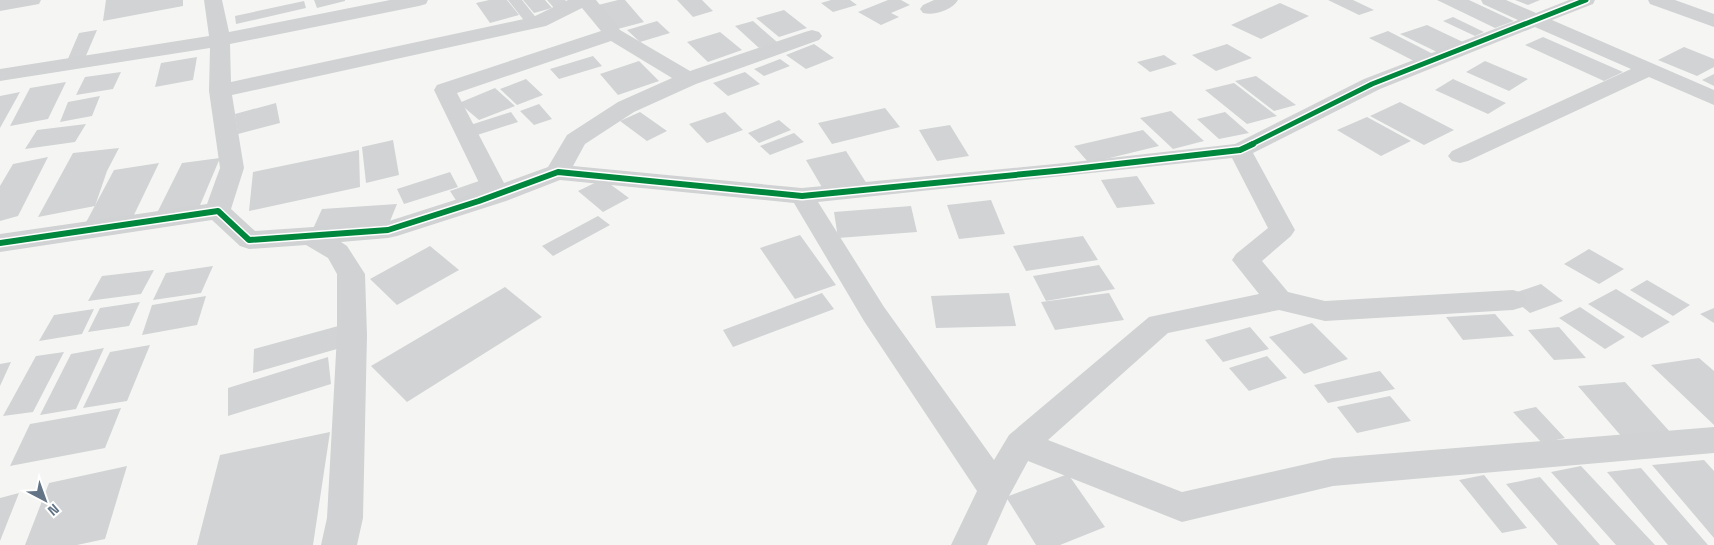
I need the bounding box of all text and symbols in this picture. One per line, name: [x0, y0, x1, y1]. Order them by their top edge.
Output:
north arrow: [20, 475, 70, 525]
text: N: [44, 500, 63, 520]

